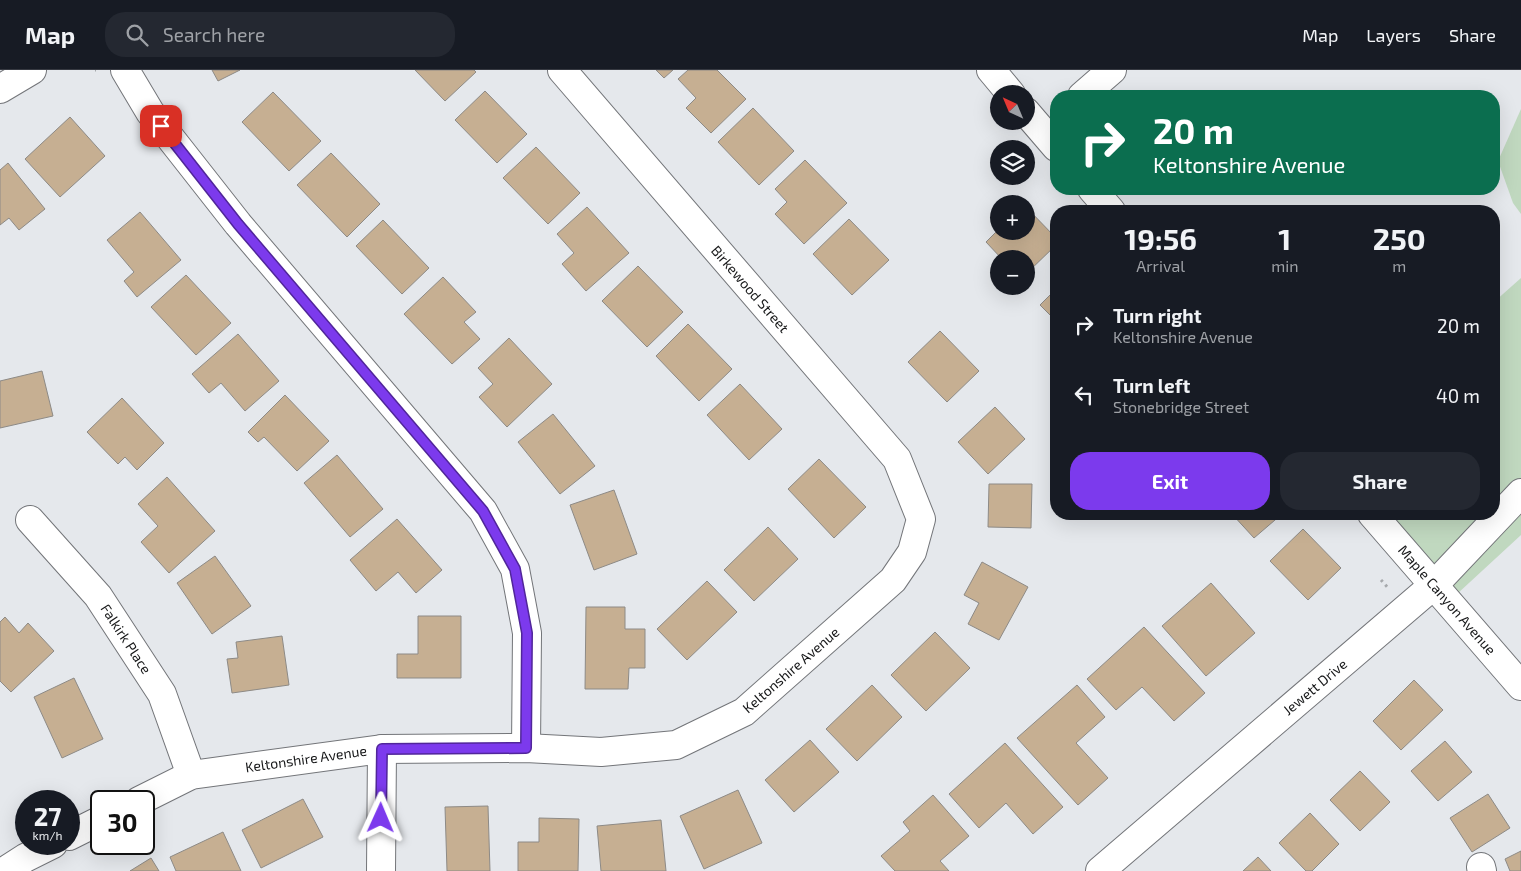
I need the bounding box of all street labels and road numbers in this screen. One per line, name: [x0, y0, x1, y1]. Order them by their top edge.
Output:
street label: Birkewood Street: [708, 242, 793, 336]
street label: Maple Canyon Avenue: [1395, 541, 1500, 658]
street label: Falkirk Place: [98, 601, 155, 677]
street label: Keltonshire Avenue: [739, 623, 842, 716]
street label: Jewett Drive: [1279, 655, 1350, 718]
street label: Keltonshire Avenue: [244, 742, 368, 775]

